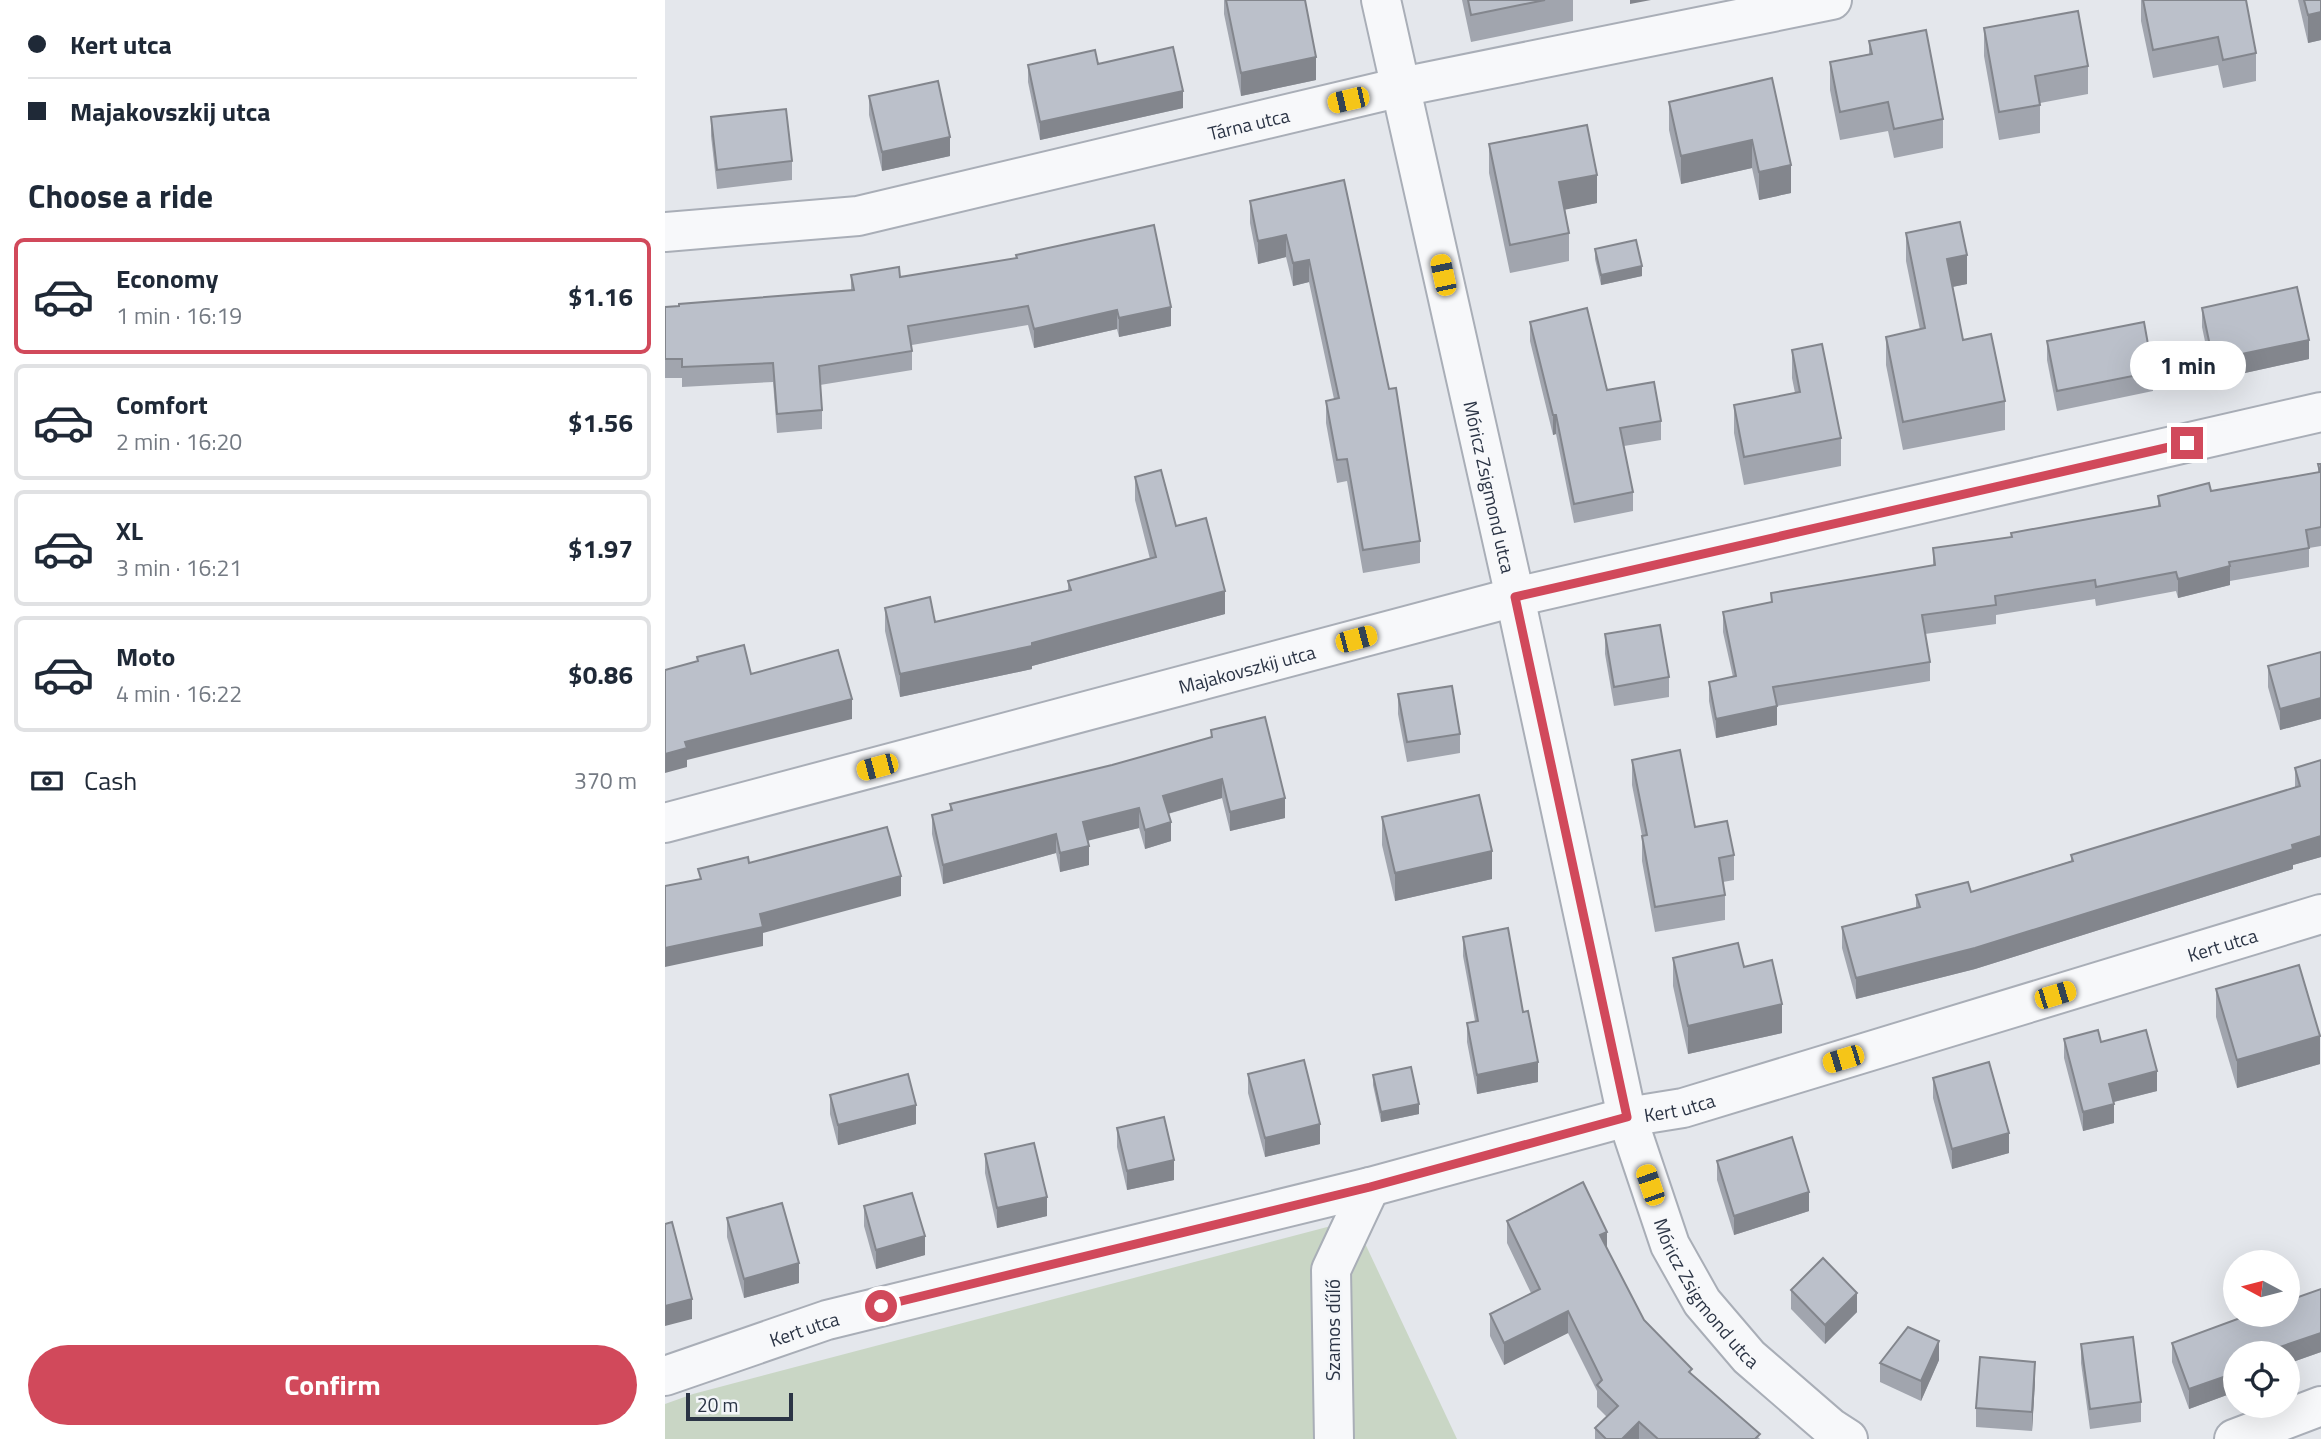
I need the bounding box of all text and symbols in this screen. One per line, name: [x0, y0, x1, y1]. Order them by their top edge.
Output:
text: Kert utca: [70, 25, 172, 64]
car: [1326, 85, 1371, 115]
text: Majakovszkij utca: [70, 92, 271, 131]
street label: Tárna utca: [1205, 99, 1293, 147]
text: Choose a ride: [28, 172, 213, 220]
car: [1429, 252, 1458, 298]
text: Economy: [116, 259, 218, 298]
icon: car: [32, 265, 95, 328]
text: $1.16: [568, 277, 633, 316]
text: 1 min · 16:19: [116, 298, 242, 333]
callout: 1 min: [2129, 342, 2245, 390]
text: 1 min: [2160, 348, 2216, 383]
text: Comfort: [116, 385, 208, 424]
icon: car: [32, 391, 95, 454]
street label: Móricz Zsigmond utca: [1457, 398, 1524, 576]
text: $1.56: [568, 403, 633, 442]
text: 2 min · 16:20: [116, 424, 242, 459]
route end: [2171, 427, 2203, 459]
text: XL: [116, 511, 143, 550]
icon: car: [32, 517, 95, 580]
text: $1.97: [568, 529, 633, 568]
text: 3 min · 16:21: [116, 550, 242, 585]
car: [1333, 623, 1380, 655]
street label: Majakovszkij utca: [1175, 636, 1319, 700]
text: Moto: [116, 637, 175, 676]
icon: car: [32, 643, 95, 706]
text: $0.86: [568, 655, 633, 694]
text: 4 min · 16:22: [116, 676, 242, 711]
car: [854, 751, 901, 783]
text: Cash: [84, 761, 137, 800]
icon: cash: [28, 762, 66, 800]
text: 370 m: [574, 763, 637, 798]
street label: Kert utca: [2183, 920, 2261, 968]
car: [2032, 979, 2079, 1011]
car: [1820, 1043, 1867, 1075]
street label: Kert utca: [1642, 1085, 1719, 1129]
car: [1634, 1162, 1667, 1208]
street label: Móricz Zsigmond utca: [1647, 1214, 1767, 1375]
north arrow: [2223, 1250, 2299, 1326]
map controls: [2223, 1250, 2300, 1418]
street label: Szamos dűlő: [1318, 1279, 1347, 1381]
route start: [865, 1290, 897, 1322]
street label: Kert utca: [765, 1303, 842, 1353]
button: locate: [2223, 1341, 2300, 1418]
button: Confirm: [28, 1345, 637, 1425]
scale bar: [686, 1390, 793, 1422]
text: 20 m: [697, 1390, 738, 1419]

